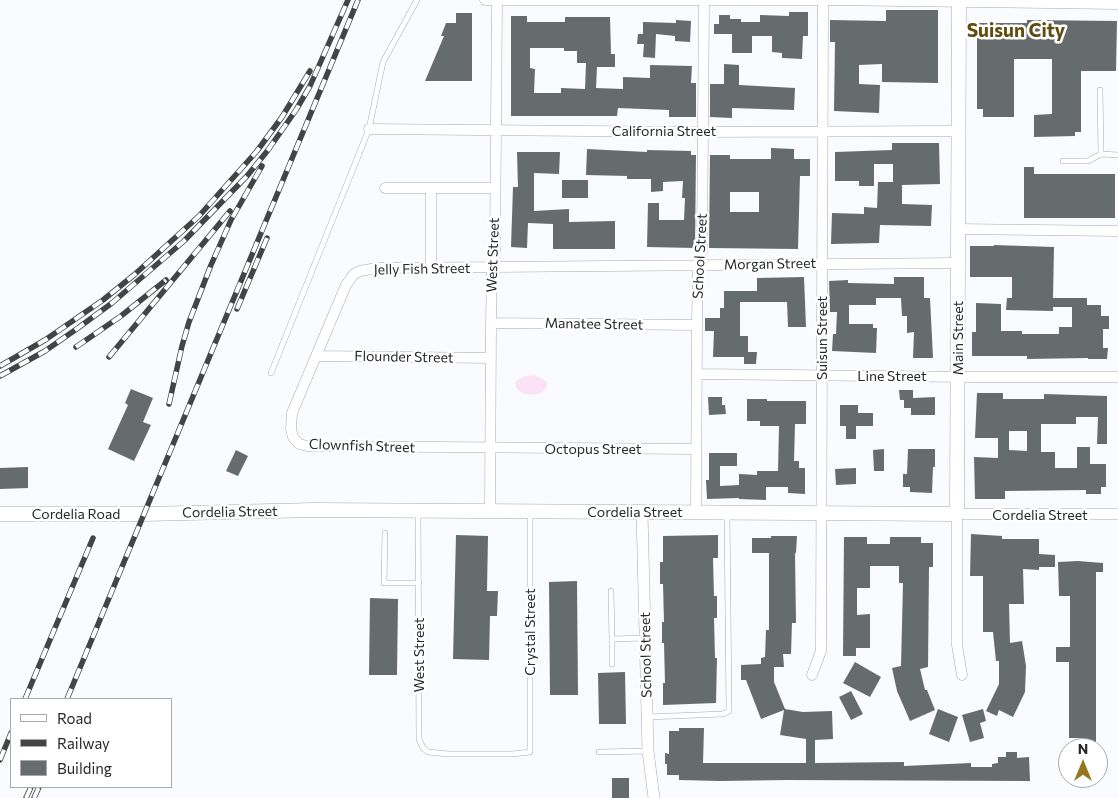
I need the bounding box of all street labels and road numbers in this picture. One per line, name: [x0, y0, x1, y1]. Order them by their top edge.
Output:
street label: California Street: [612, 123, 716, 139]
street label: School Street: [689, 213, 711, 299]
street label: West Street: [483, 217, 503, 293]
street label: Morgan Street: [724, 255, 816, 273]
street label: Jelly Fish Street: [373, 260, 471, 278]
street label: Suisun Street: [814, 296, 830, 380]
street label: Main Street: [950, 301, 966, 375]
street label: Manatee Street: [545, 315, 643, 333]
street label: Flounder Street: [354, 348, 454, 366]
street label: Line Street: [857, 368, 927, 384]
street label: Clownfish Street: [309, 436, 415, 456]
street label: Octopus Street: [544, 441, 642, 457]
street label: Cordelia Street: [182, 503, 278, 521]
street label: Cordelia Street: [587, 504, 683, 520]
street label: Cordelia Road: [32, 506, 120, 522]
street label: Cordelia Street: [992, 507, 1088, 523]
street label: Crystal Street: [522, 588, 538, 676]
street label: School Street: [637, 612, 655, 698]
street label: West Street: [411, 617, 427, 693]

